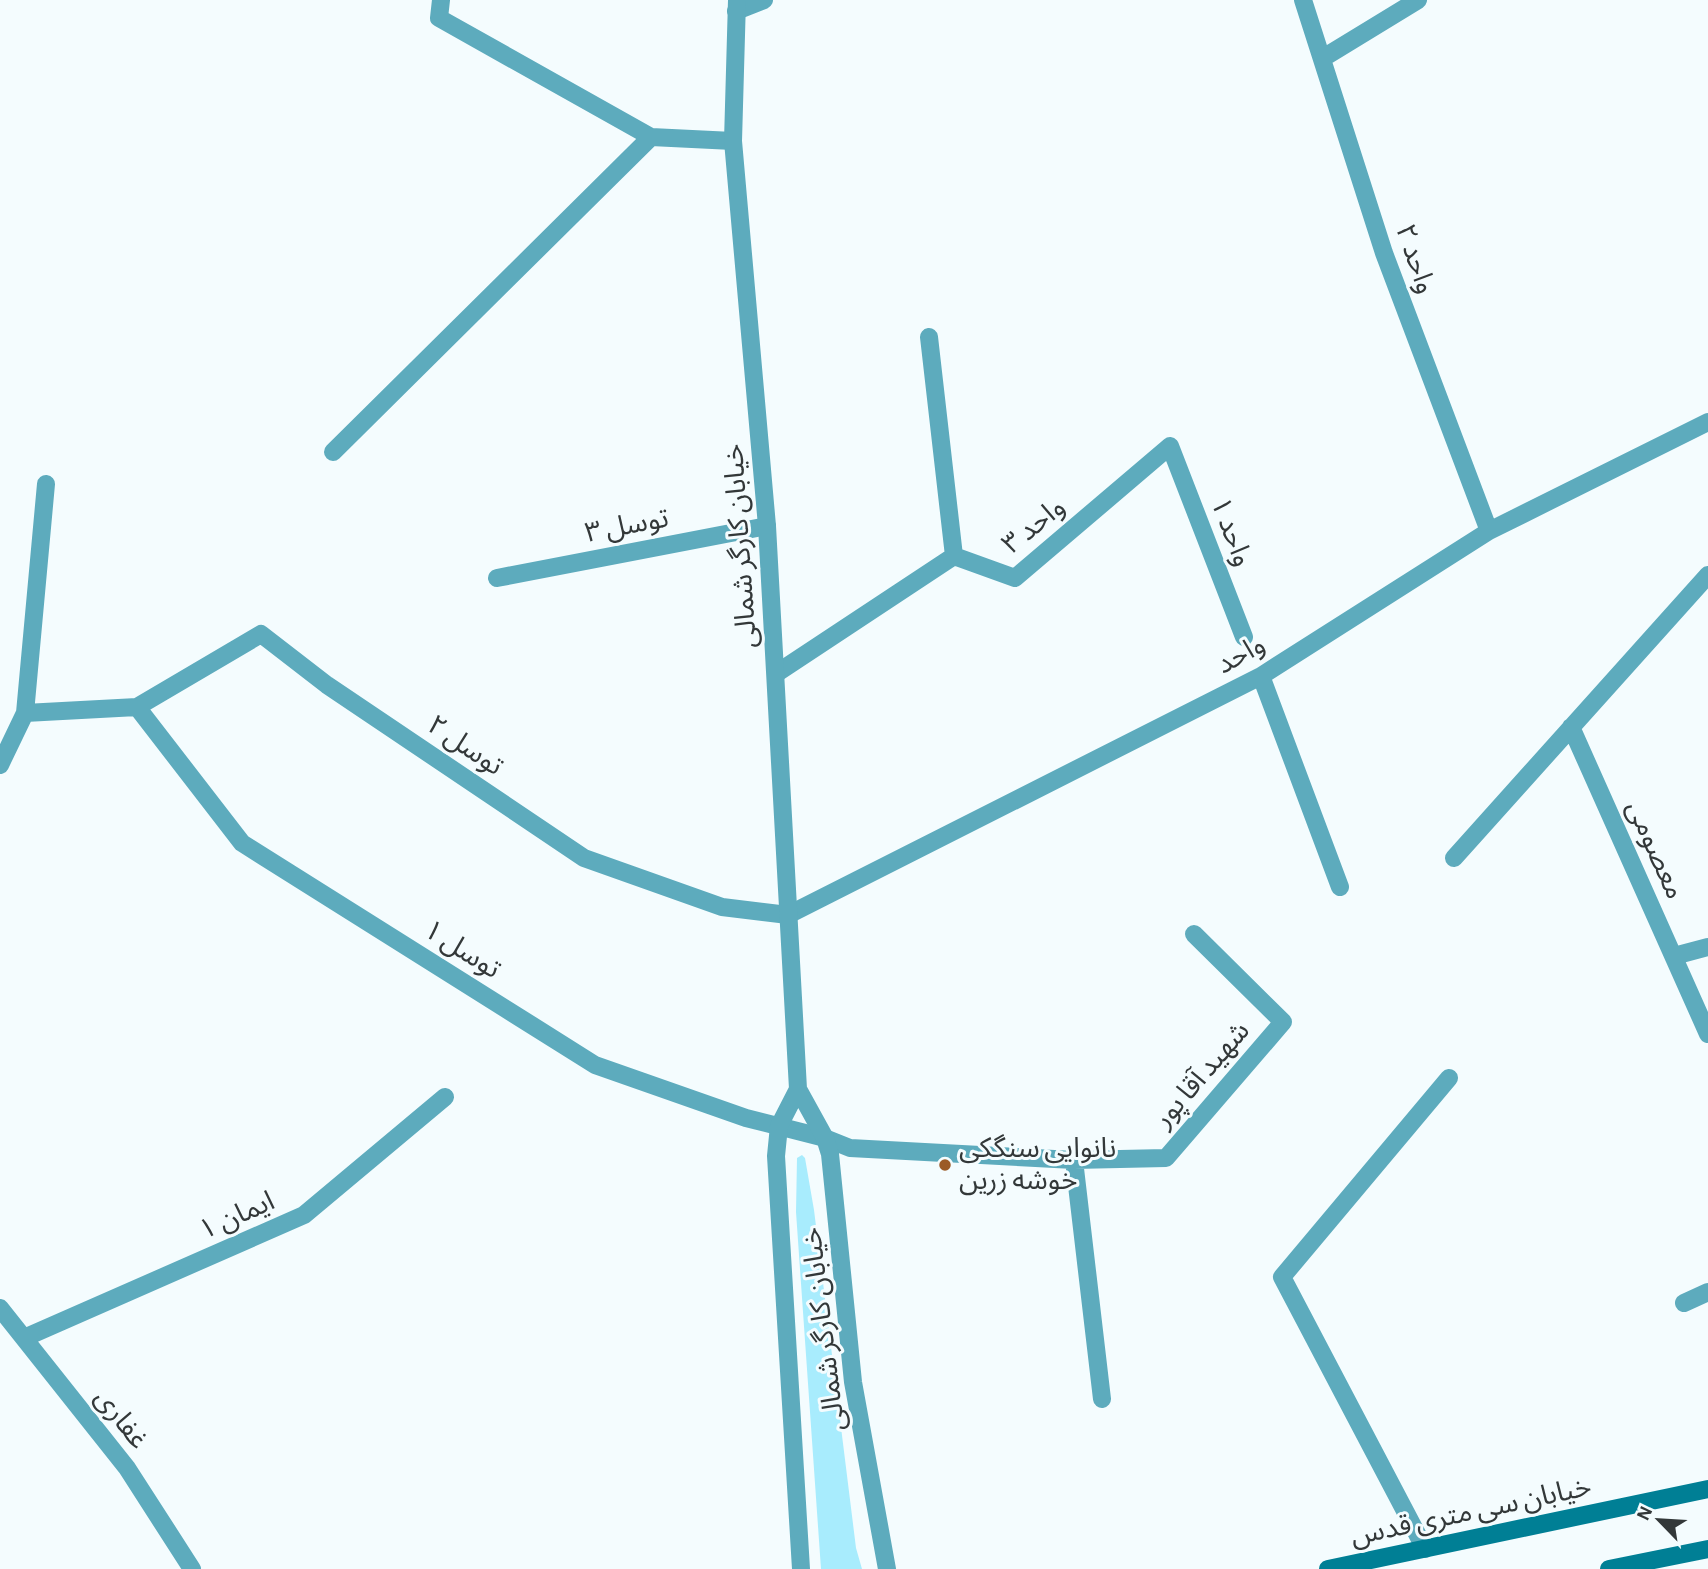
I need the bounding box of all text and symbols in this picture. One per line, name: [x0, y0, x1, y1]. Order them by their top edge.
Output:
street label: واحد ۲: [1389, 221, 1440, 298]
street label: خیابان کارگر شمالی: [719, 443, 763, 649]
street label: واحد ۳: [998, 493, 1071, 560]
street label: واحد ۱: [1204, 494, 1257, 571]
street label: توسل ۳: [583, 504, 671, 549]
street label: واحد: [1212, 630, 1270, 680]
street label: توسل ۲: [422, 711, 508, 782]
street label: معصومی: [1620, 797, 1689, 904]
street label: توسل ۱: [418, 916, 505, 985]
street label: شهید آقا پور: [1147, 1016, 1257, 1135]
place label: نانوایی سنگکی خوشه زرین: [959, 1134, 1116, 1196]
marker: نانوایی سنگکی خوشه زرین: [937, 1157, 953, 1173]
street label: ایمان ۱: [195, 1187, 279, 1245]
street label: خیابان کارگر شمالی: [797, 1226, 851, 1432]
street label: غفاری: [88, 1384, 153, 1455]
street label: خیابان سی متری قدس: [1348, 1473, 1594, 1552]
north arrow: [1624, 1485, 1694, 1555]
text: N: [1634, 1503, 1656, 1523]

